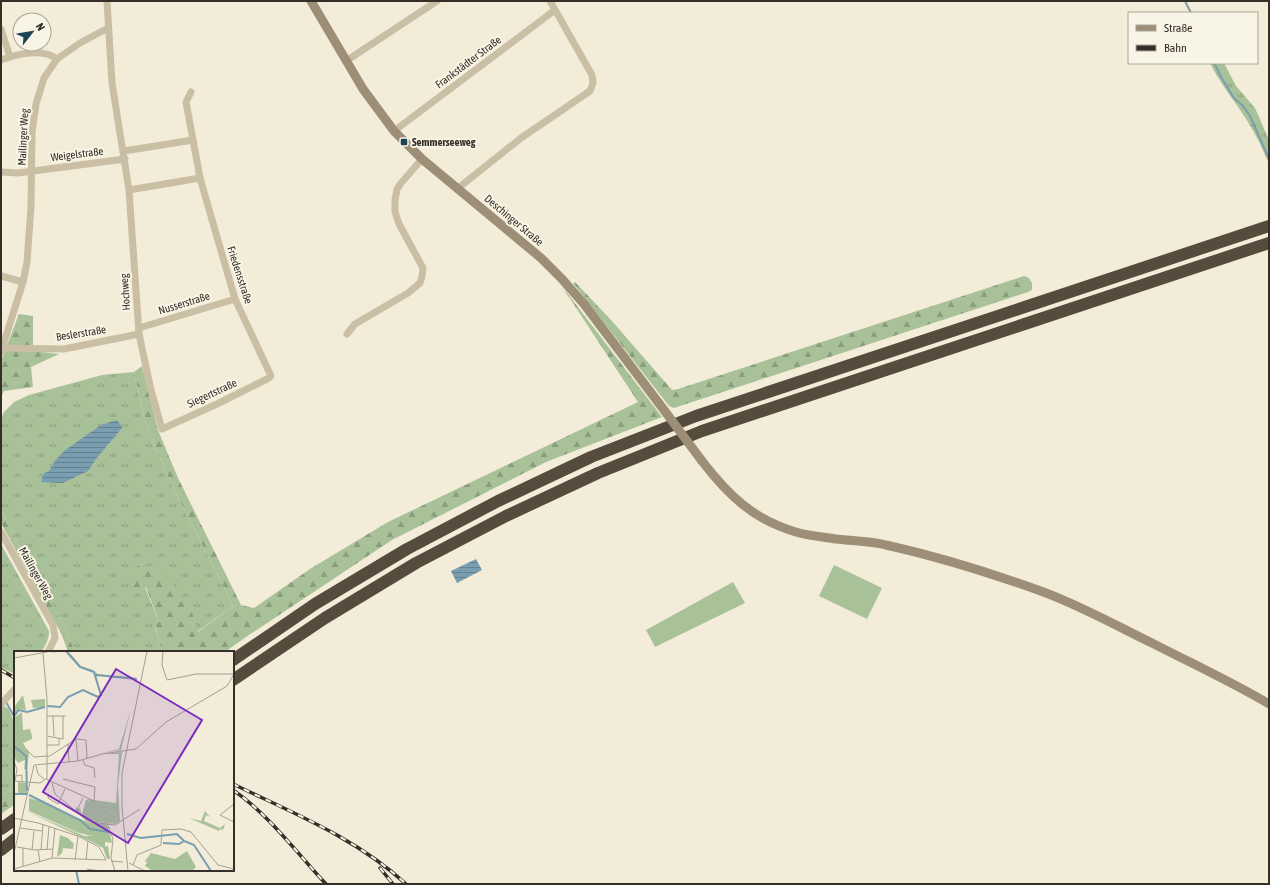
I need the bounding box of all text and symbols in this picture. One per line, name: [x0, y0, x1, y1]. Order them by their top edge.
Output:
north arrow: [12, 12, 52, 52]
legend: [1128, 12, 1258, 64]
text: N: [34, 21, 47, 33]
text: Straße: [1164, 21, 1192, 35]
street label: Frankstädter Straße: [433, 33, 503, 91]
text: Bahn: [1164, 41, 1187, 55]
street label: Mailinger Weg: [16, 108, 31, 166]
place label: Semmerseeweg: [412, 136, 476, 148]
marker: Semmerseeweg: [399, 137, 409, 147]
street label: Weigelstraße: [50, 145, 104, 163]
street label: Deschinger Straße: [482, 192, 546, 248]
street label: Friedensstraße: [225, 245, 255, 305]
street label: Hochweg: [118, 273, 132, 311]
street label: Nusserstraße: [157, 289, 211, 317]
street label: Beslerstraße: [55, 323, 107, 343]
street label: Siegertstraße: [185, 376, 239, 410]
street label: Mailinger Weg: [17, 545, 55, 601]
inset map: [14, 651, 234, 871]

